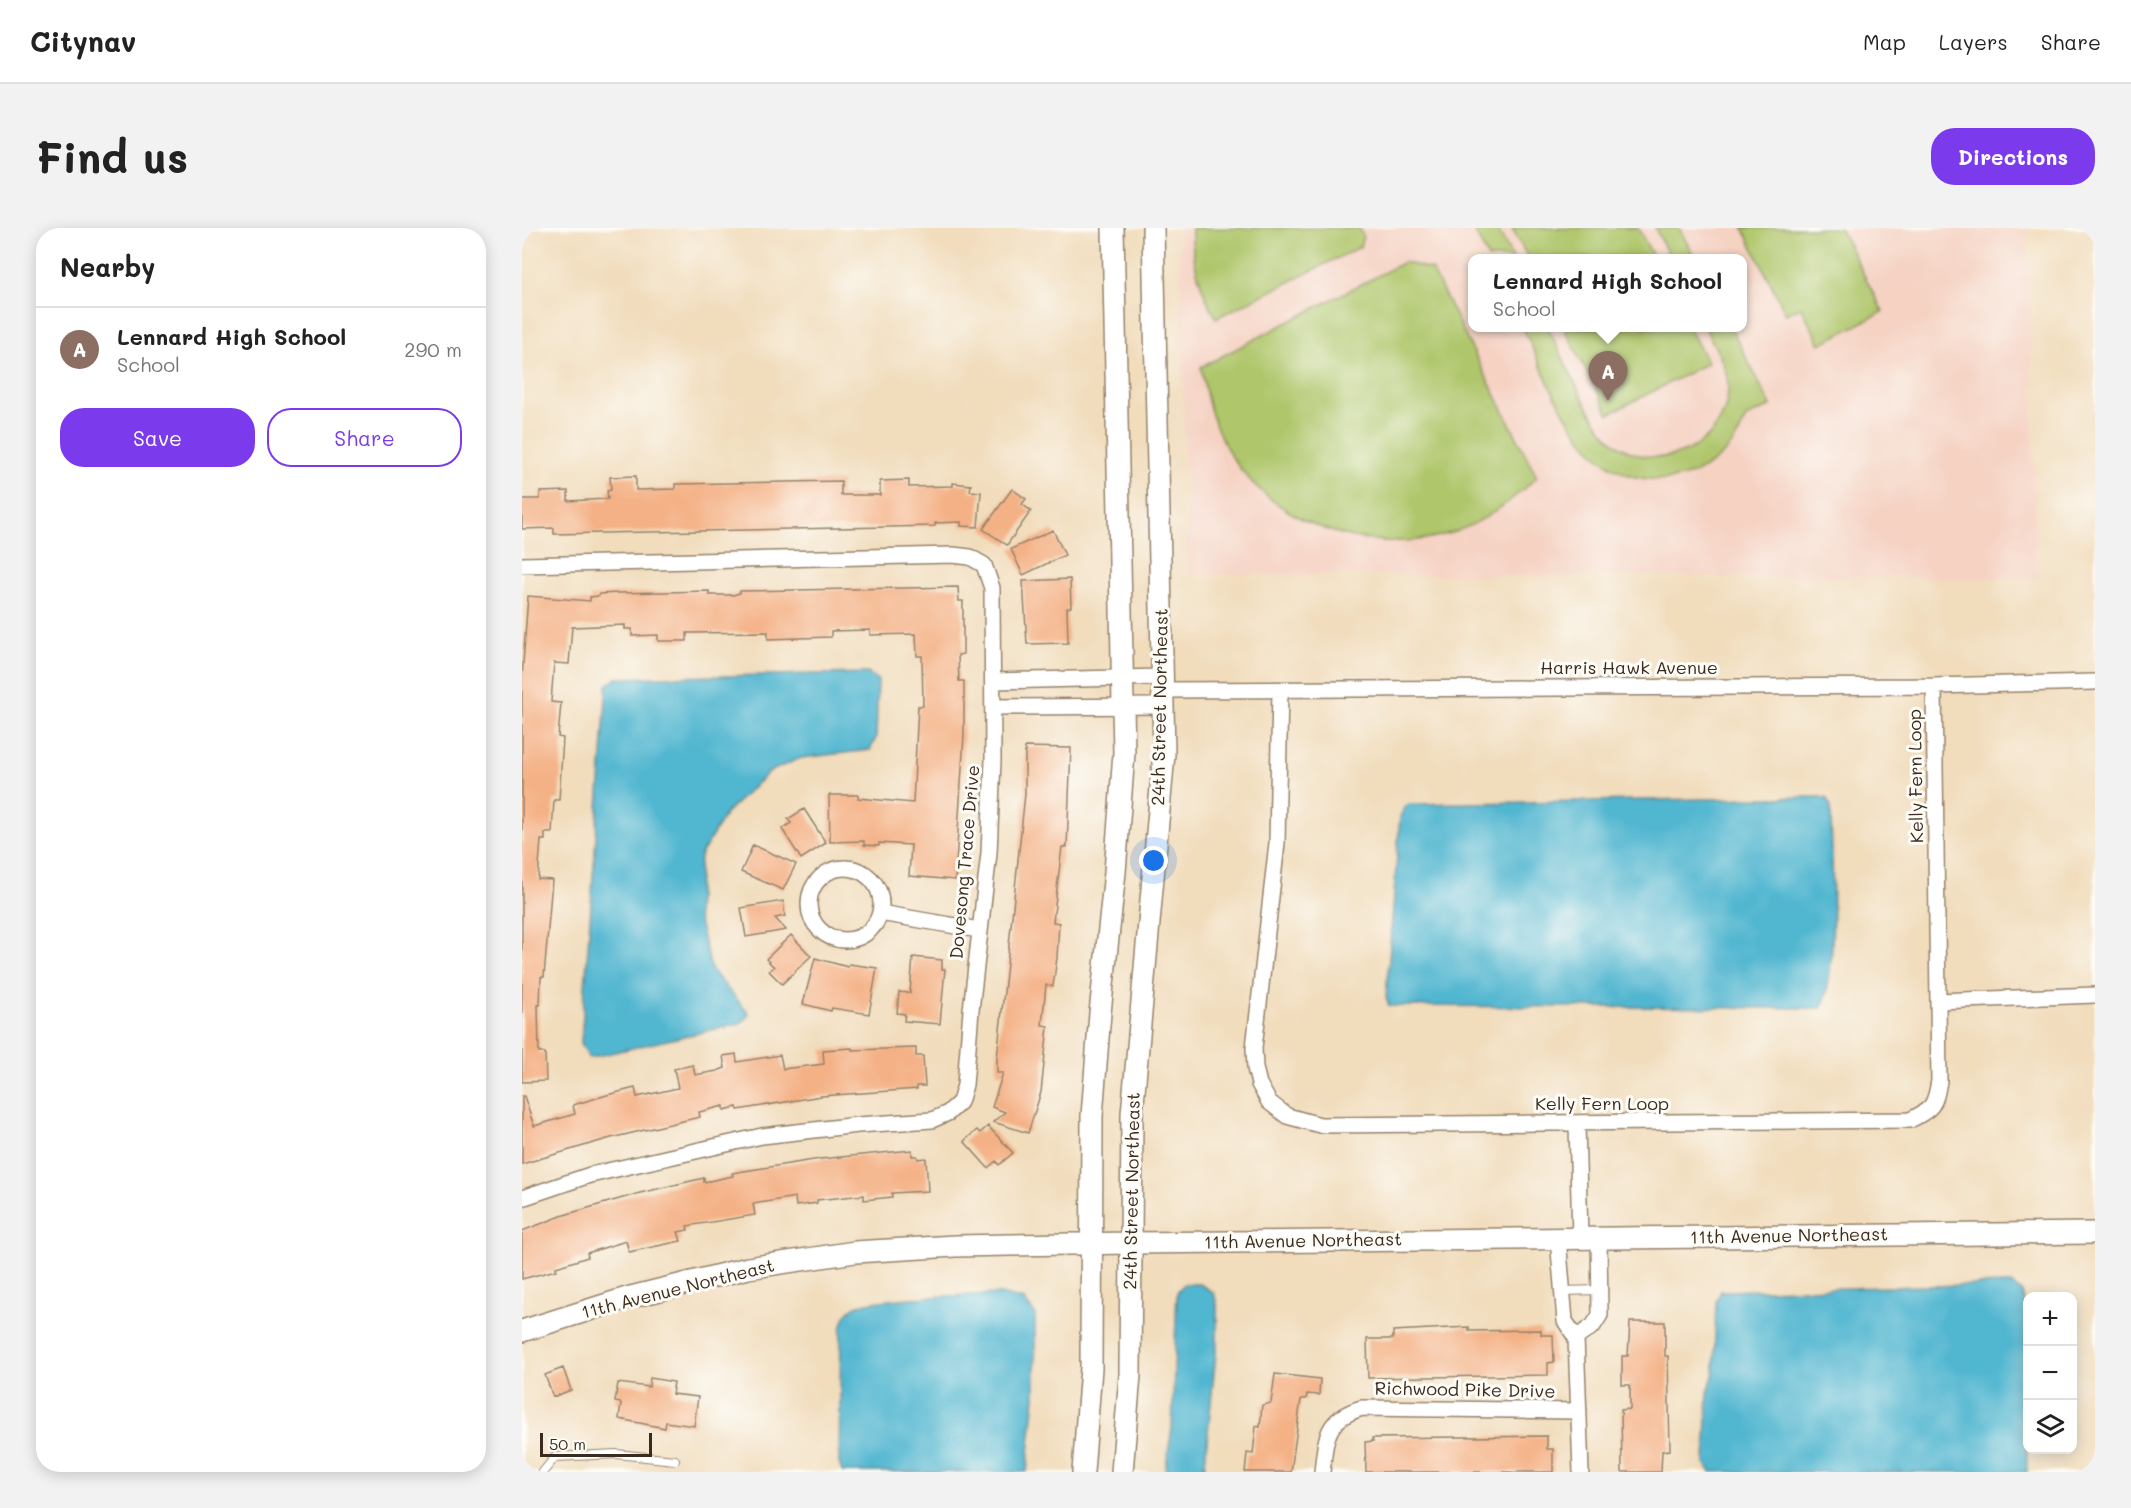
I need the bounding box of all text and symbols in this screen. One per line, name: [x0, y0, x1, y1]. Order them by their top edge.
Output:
text: Citynav: [30, 23, 136, 59]
text: Map: [1863, 28, 1906, 55]
text: Layers: [1939, 28, 2008, 55]
text: Share: [2041, 28, 2101, 55]
button: Directions: [1931, 128, 2095, 185]
text: Find us: [36, 129, 188, 184]
text: Nearby: [60, 250, 155, 284]
popup: [1468, 254, 1747, 332]
text: Lennard High School: [1493, 266, 1722, 295]
text: School: [1493, 295, 1556, 321]
text: Lennard High School: [117, 322, 346, 351]
text: A: [73, 336, 86, 362]
text: 290 m: [404, 336, 462, 362]
text: School: [117, 351, 180, 377]
pin: A: [1588, 352, 1628, 401]
button: Save: [60, 408, 255, 467]
button: Share: [267, 408, 462, 467]
street label: 24th Street Northeast: [1145, 608, 1173, 806]
street label: Harris Hawk Avenue: [1540, 655, 1718, 679]
street label: Kelly Fern Loop: [1902, 709, 1928, 843]
street label: Dovesong Trace Drive: [944, 764, 984, 960]
your location: [1139, 846, 1168, 875]
street label: Kelly Fern Loop: [1535, 1091, 1669, 1115]
street label: 24th Street Northeast: [1117, 1092, 1145, 1290]
street label: 11th Avenue Northeast: [1690, 1221, 1888, 1249]
street label: 11th Avenue Northeast: [1204, 1226, 1402, 1254]
street label: 11th Avenue Northeast: [579, 1252, 777, 1324]
map controls: [2023, 1292, 2077, 1454]
button: +: [2023, 1292, 2077, 1346]
button: −: [2023, 1346, 2077, 1400]
street label: Richwood Pike Drive: [1374, 1375, 1556, 1403]
button: layers: [2023, 1400, 2077, 1454]
scale bar: [540, 1430, 652, 1458]
text: 50 m: [549, 1433, 586, 1454]

